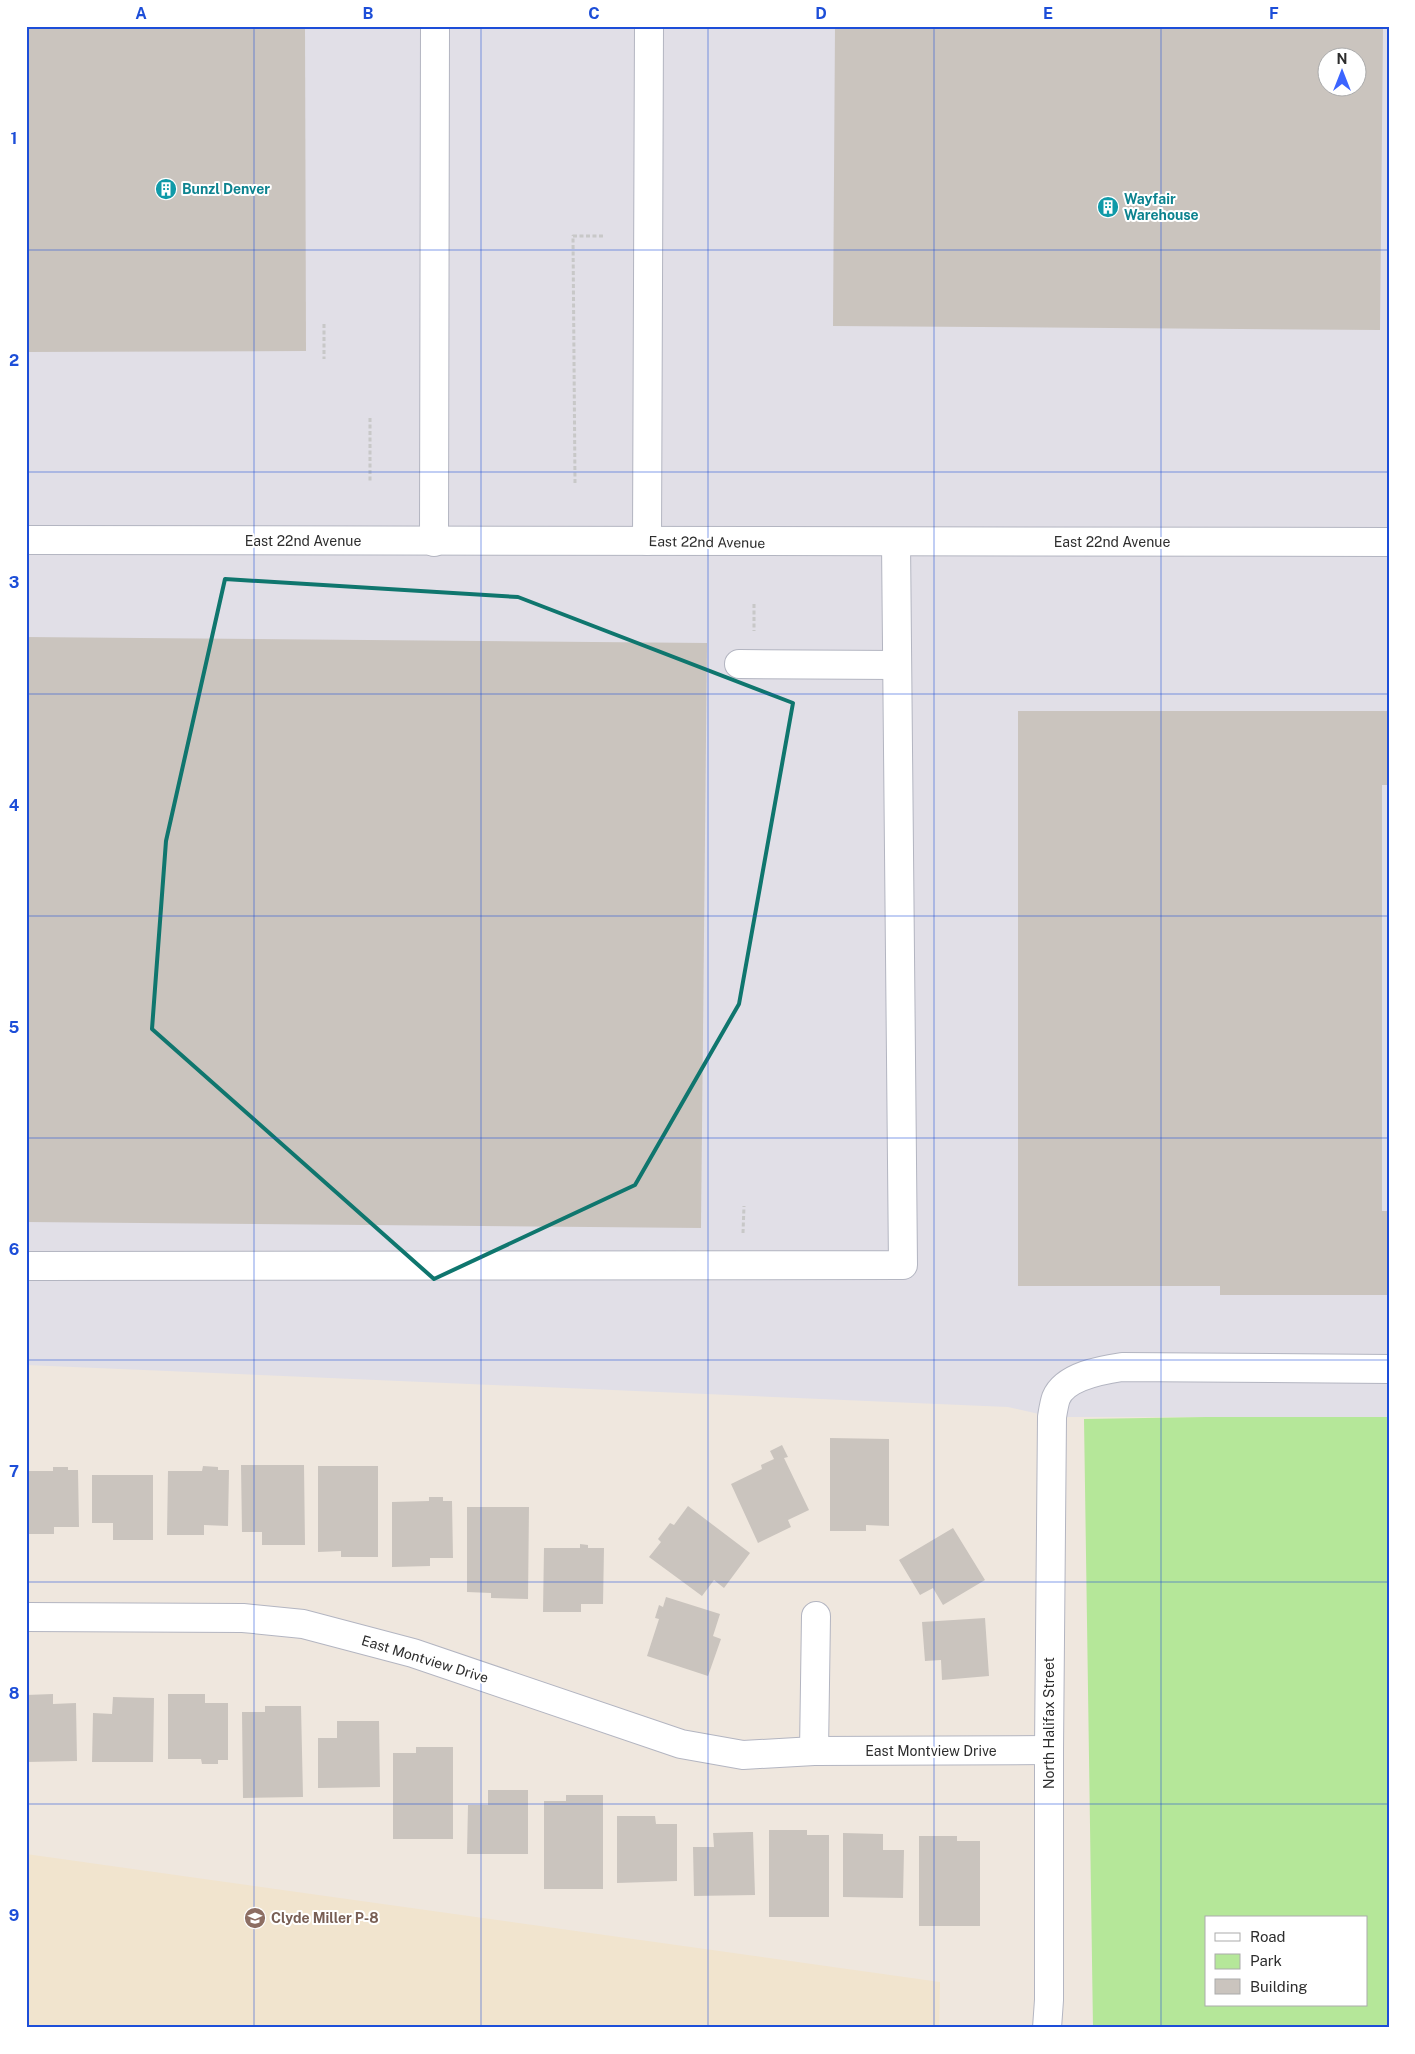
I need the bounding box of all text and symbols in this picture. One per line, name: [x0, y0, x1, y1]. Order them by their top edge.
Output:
text: A: [135, 4, 147, 23]
text: B: [363, 4, 374, 23]
text: C: [588, 4, 600, 23]
text: D: [815, 4, 827, 23]
text: E: [1043, 4, 1053, 23]
text: F: [1269, 4, 1279, 23]
north arrow: [1318, 48, 1368, 98]
text: N: [1337, 51, 1347, 67]
text: 1: [11, 129, 17, 148]
building icon: Bunzl Denver: [154, 177, 178, 201]
place label: Bunzl Denver: [182, 181, 270, 197]
place label: Wayfair Warehouse: [1124, 191, 1199, 223]
building icon: Wayfair Warehouse: [1096, 195, 1120, 219]
text: 2: [9, 351, 19, 370]
street label: East 22nd Avenue: [245, 533, 361, 549]
street label: East 22nd Avenue: [649, 533, 766, 551]
street label: East 22nd Avenue: [1054, 534, 1170, 550]
text: 3: [9, 573, 19, 592]
text: 4: [9, 796, 20, 815]
text: 5: [9, 1018, 20, 1037]
text: 6: [9, 1240, 19, 1259]
text: 7: [9, 1462, 19, 1481]
street label: East Montview Drive: [360, 1632, 490, 1686]
street label: North Halifax Street: [1041, 1657, 1057, 1789]
text: 8: [9, 1684, 20, 1703]
street label: East Montview Drive: [865, 1743, 997, 1759]
text: 9: [9, 1906, 19, 1925]
school or university icon: Clyde Miller P-8: [243, 1906, 267, 1930]
place label: Clyde Miller P-8: [271, 1910, 379, 1926]
legend: [1205, 1916, 1368, 2006]
text: Road: [1250, 1928, 1286, 1945]
text: Park: [1250, 1952, 1282, 1969]
text: Building: [1250, 1978, 1308, 1995]

